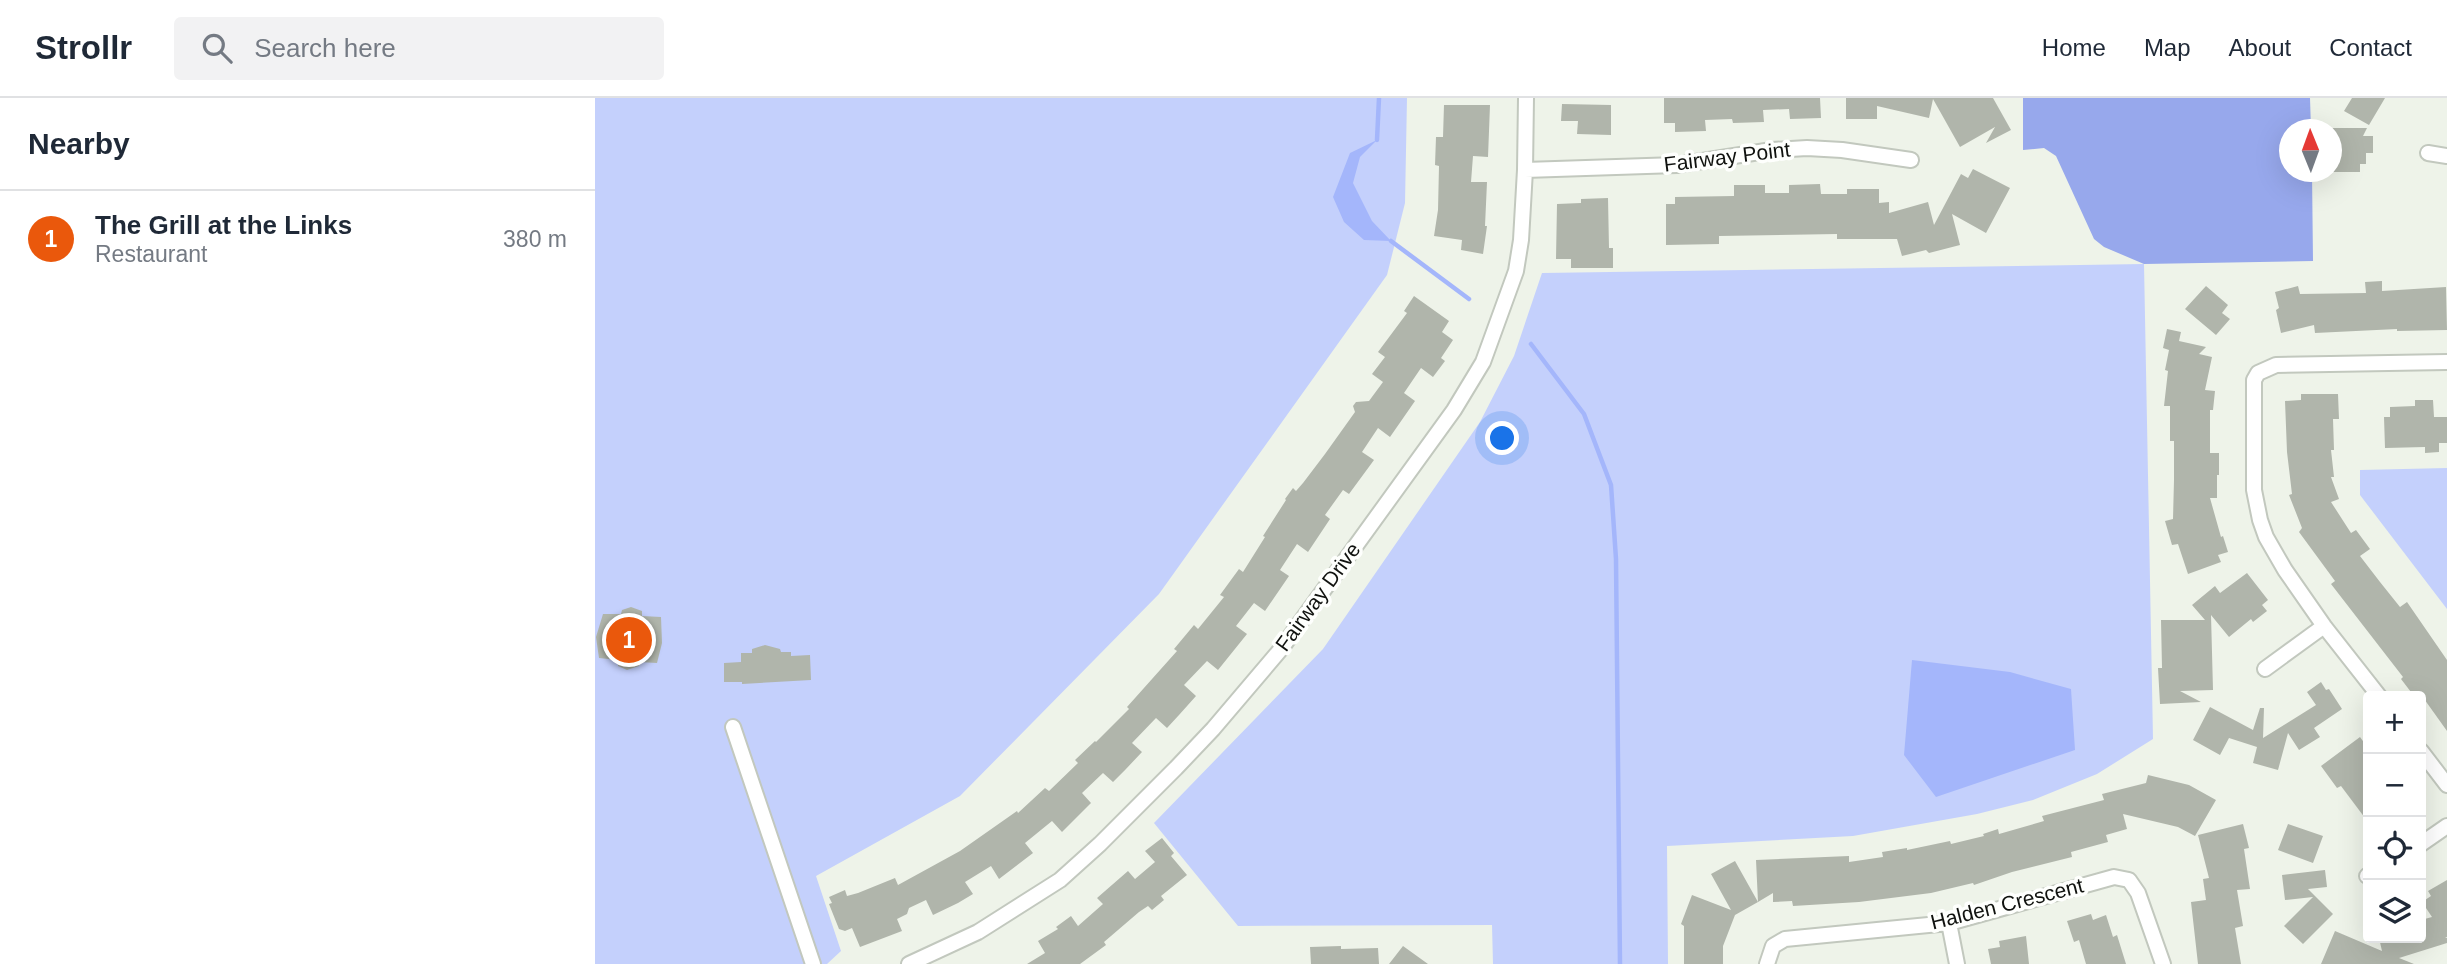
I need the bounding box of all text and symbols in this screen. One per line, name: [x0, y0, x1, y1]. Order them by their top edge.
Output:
search box: [174, 17, 664, 80]
text: Strollr: [35, 29, 132, 66]
icon: search: [198, 29, 236, 67]
text: Search here: [254, 33, 396, 63]
text: Home: [2042, 34, 2106, 61]
text: Map: [2144, 34, 2191, 61]
text: About: [2229, 34, 2291, 61]
text: Contact: [2329, 34, 2412, 61]
north arrow: [2279, 119, 2342, 182]
text: Nearby: [28, 127, 130, 160]
street label: Fairway Point: [1662, 137, 1792, 176]
text: The Grill at the Links: [95, 210, 352, 240]
text: 1: [45, 226, 57, 252]
text: 380 m: [503, 226, 567, 252]
text: Restaurant: [95, 241, 208, 267]
your location: [1485, 421, 1519, 455]
street label: Fairway Drive: [1271, 538, 1365, 655]
pin: 1: [606, 614, 652, 666]
map controls: [2363, 691, 2426, 943]
button: +: [2363, 691, 2426, 754]
button: −: [2363, 754, 2426, 817]
button: locate: [2363, 817, 2426, 880]
street label: Halden Crescent: [1928, 873, 2086, 934]
button: layers: [2363, 880, 2426, 943]

